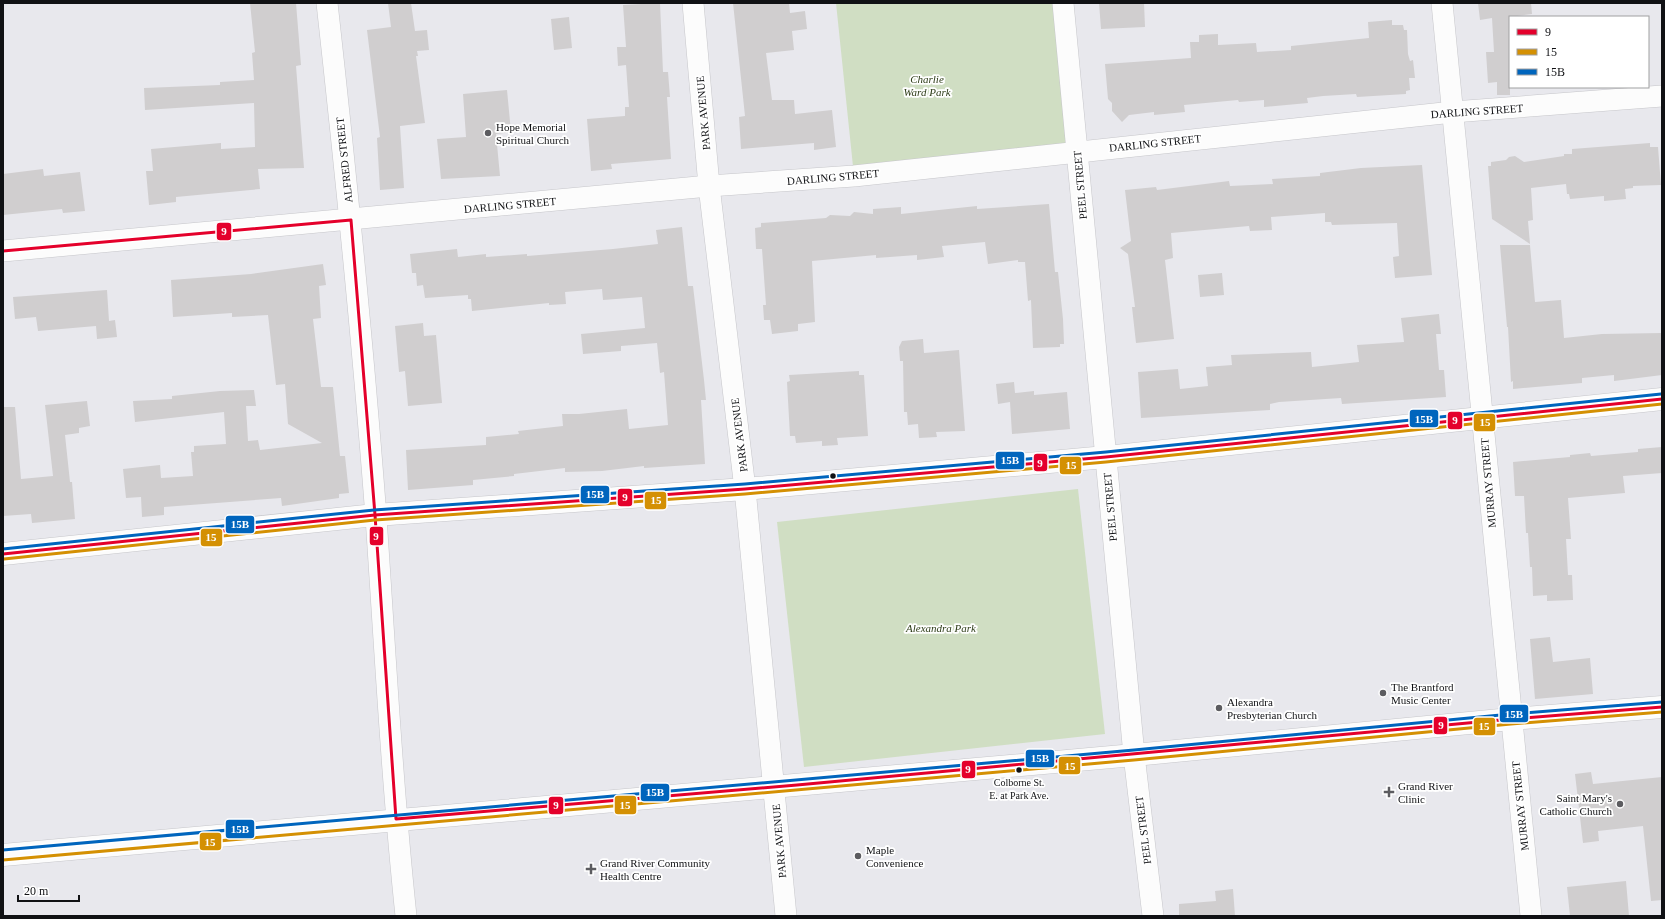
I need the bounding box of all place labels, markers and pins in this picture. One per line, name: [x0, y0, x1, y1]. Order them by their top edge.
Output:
place label: Hope Memorial Spiritual Church: [496, 121, 570, 146]
marker: Hope Memorial Spiritual Church: [483, 128, 493, 138]
unlabelled marker: [828, 471, 838, 481]
place label: The Brantford Music Center: [1391, 681, 1454, 706]
marker: The Brantford Music Center: [1378, 688, 1388, 698]
place label: Alexandra Presbyterian Church: [1227, 696, 1318, 721]
marker: Alexandra Presbyterian Church: [1214, 703, 1224, 713]
marker: Colborne St. E. at Park Ave.: [1014, 765, 1024, 775]
place label: Colborne St. E. at Park Ave.: [989, 777, 1049, 801]
place label: Grand River Clinic: [1398, 780, 1453, 805]
marker: Grand River Clinic: [1383, 786, 1395, 798]
place label: Saint Mary's Catholic Church: [1540, 792, 1612, 817]
marker: Saint Mary's Catholic Church: [1615, 799, 1625, 809]
place label: Maple Convenience: [866, 844, 924, 869]
marker: Maple Convenience: [853, 851, 863, 861]
place label: Grand River Community Health Centre: [600, 857, 710, 882]
marker: Grand River Community Health Centre: [585, 863, 597, 875]

